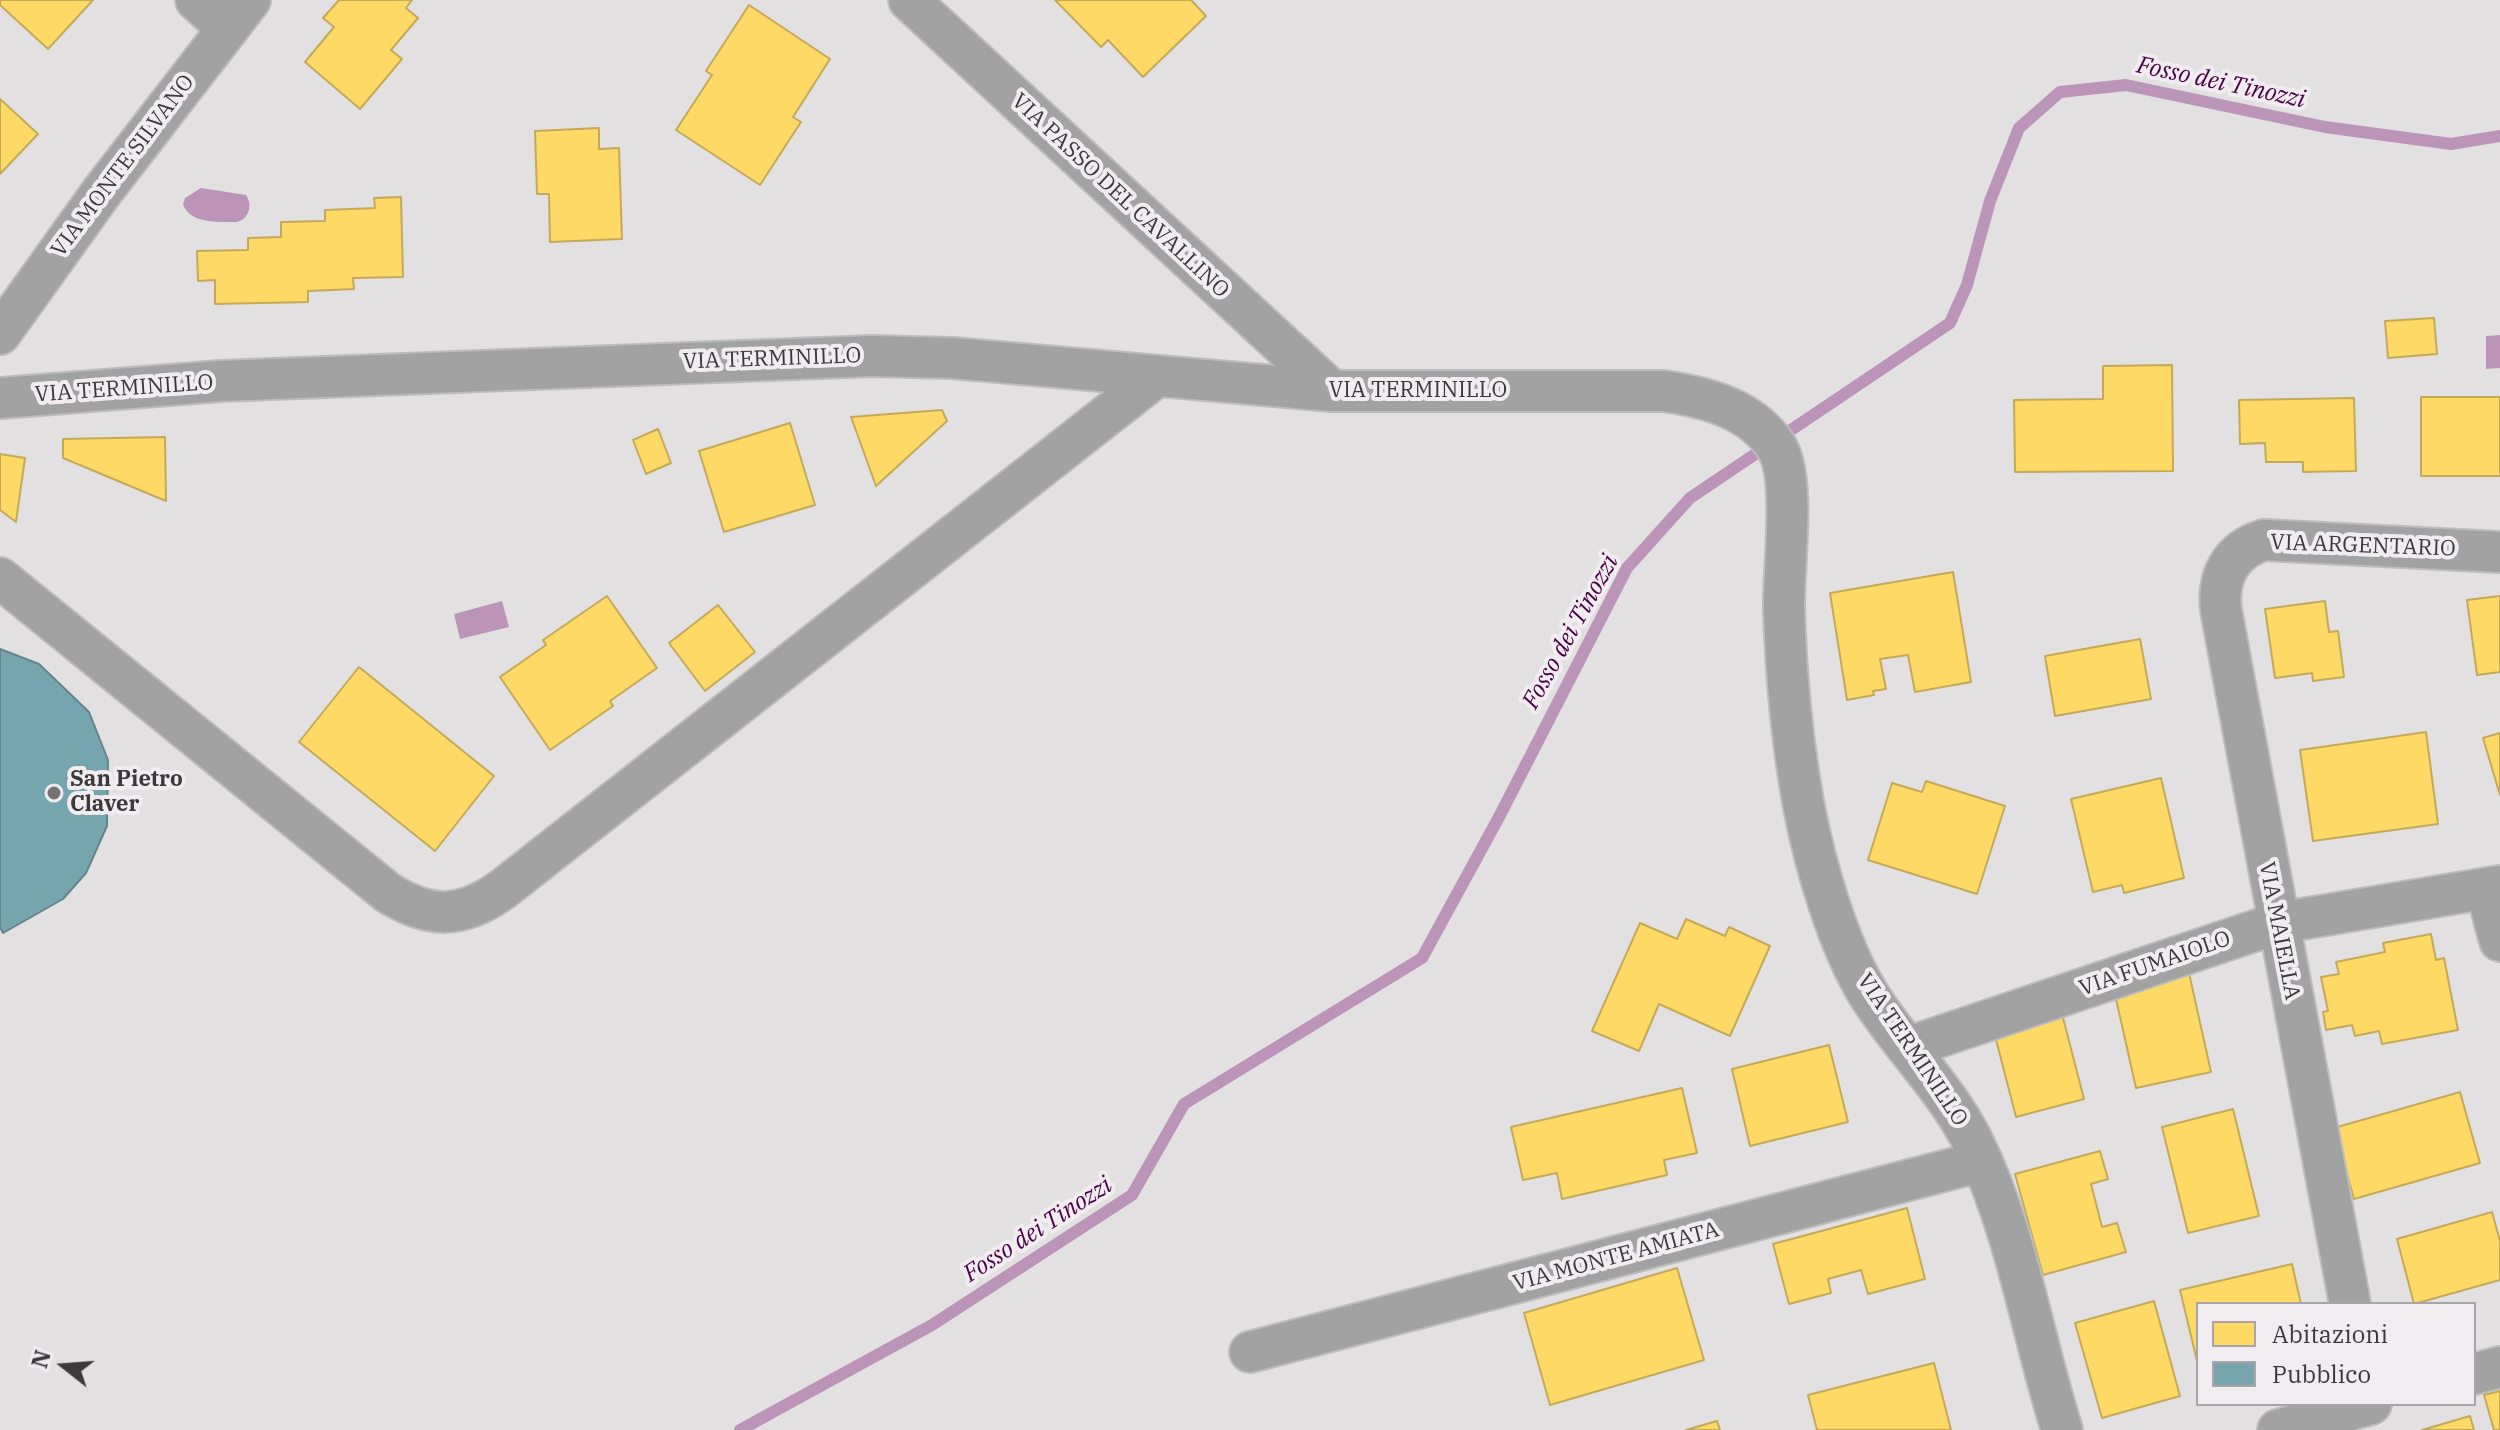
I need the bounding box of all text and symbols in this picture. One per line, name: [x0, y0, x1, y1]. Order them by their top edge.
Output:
water label: Fosso dei Tinozzi: [2134, 51, 2308, 115]
street label: VIA MONTE SILVANO: [46, 70, 200, 262]
street label: VIA PASSO DEL CAVALLINO: [1006, 88, 1234, 304]
street label: VIA TERMINILLO: [682, 343, 862, 375]
street label: VIA TERMINILLO: [34, 370, 214, 408]
street label: VIA TERMINILLO: [1329, 378, 1507, 404]
street label: VIA ARGENTARIO: [2270, 530, 2456, 562]
water label: Fosso dei Tinozzi: [1517, 550, 1625, 714]
place label: San Pietro Claver: [70, 767, 183, 818]
marker: San Pietro Claver: [45, 784, 63, 802]
street label: VIA MAIELLA: [2253, 860, 2305, 1002]
street label: VIA FUMAIOLO: [2076, 926, 2234, 1002]
street label: VIA TERMINILLO: [1851, 969, 1973, 1131]
water label: Fosso dei Tinozzi: [958, 1171, 1118, 1289]
street label: VIA MONTE AMIATA: [1510, 1217, 1722, 1297]
legend: [2196, 1302, 2476, 1406]
text: Abitazioni: [2272, 1318, 2388, 1350]
north arrow: [24, 1326, 104, 1406]
text: N: [24, 1346, 57, 1371]
text: Pubblico: [2272, 1358, 2371, 1390]

